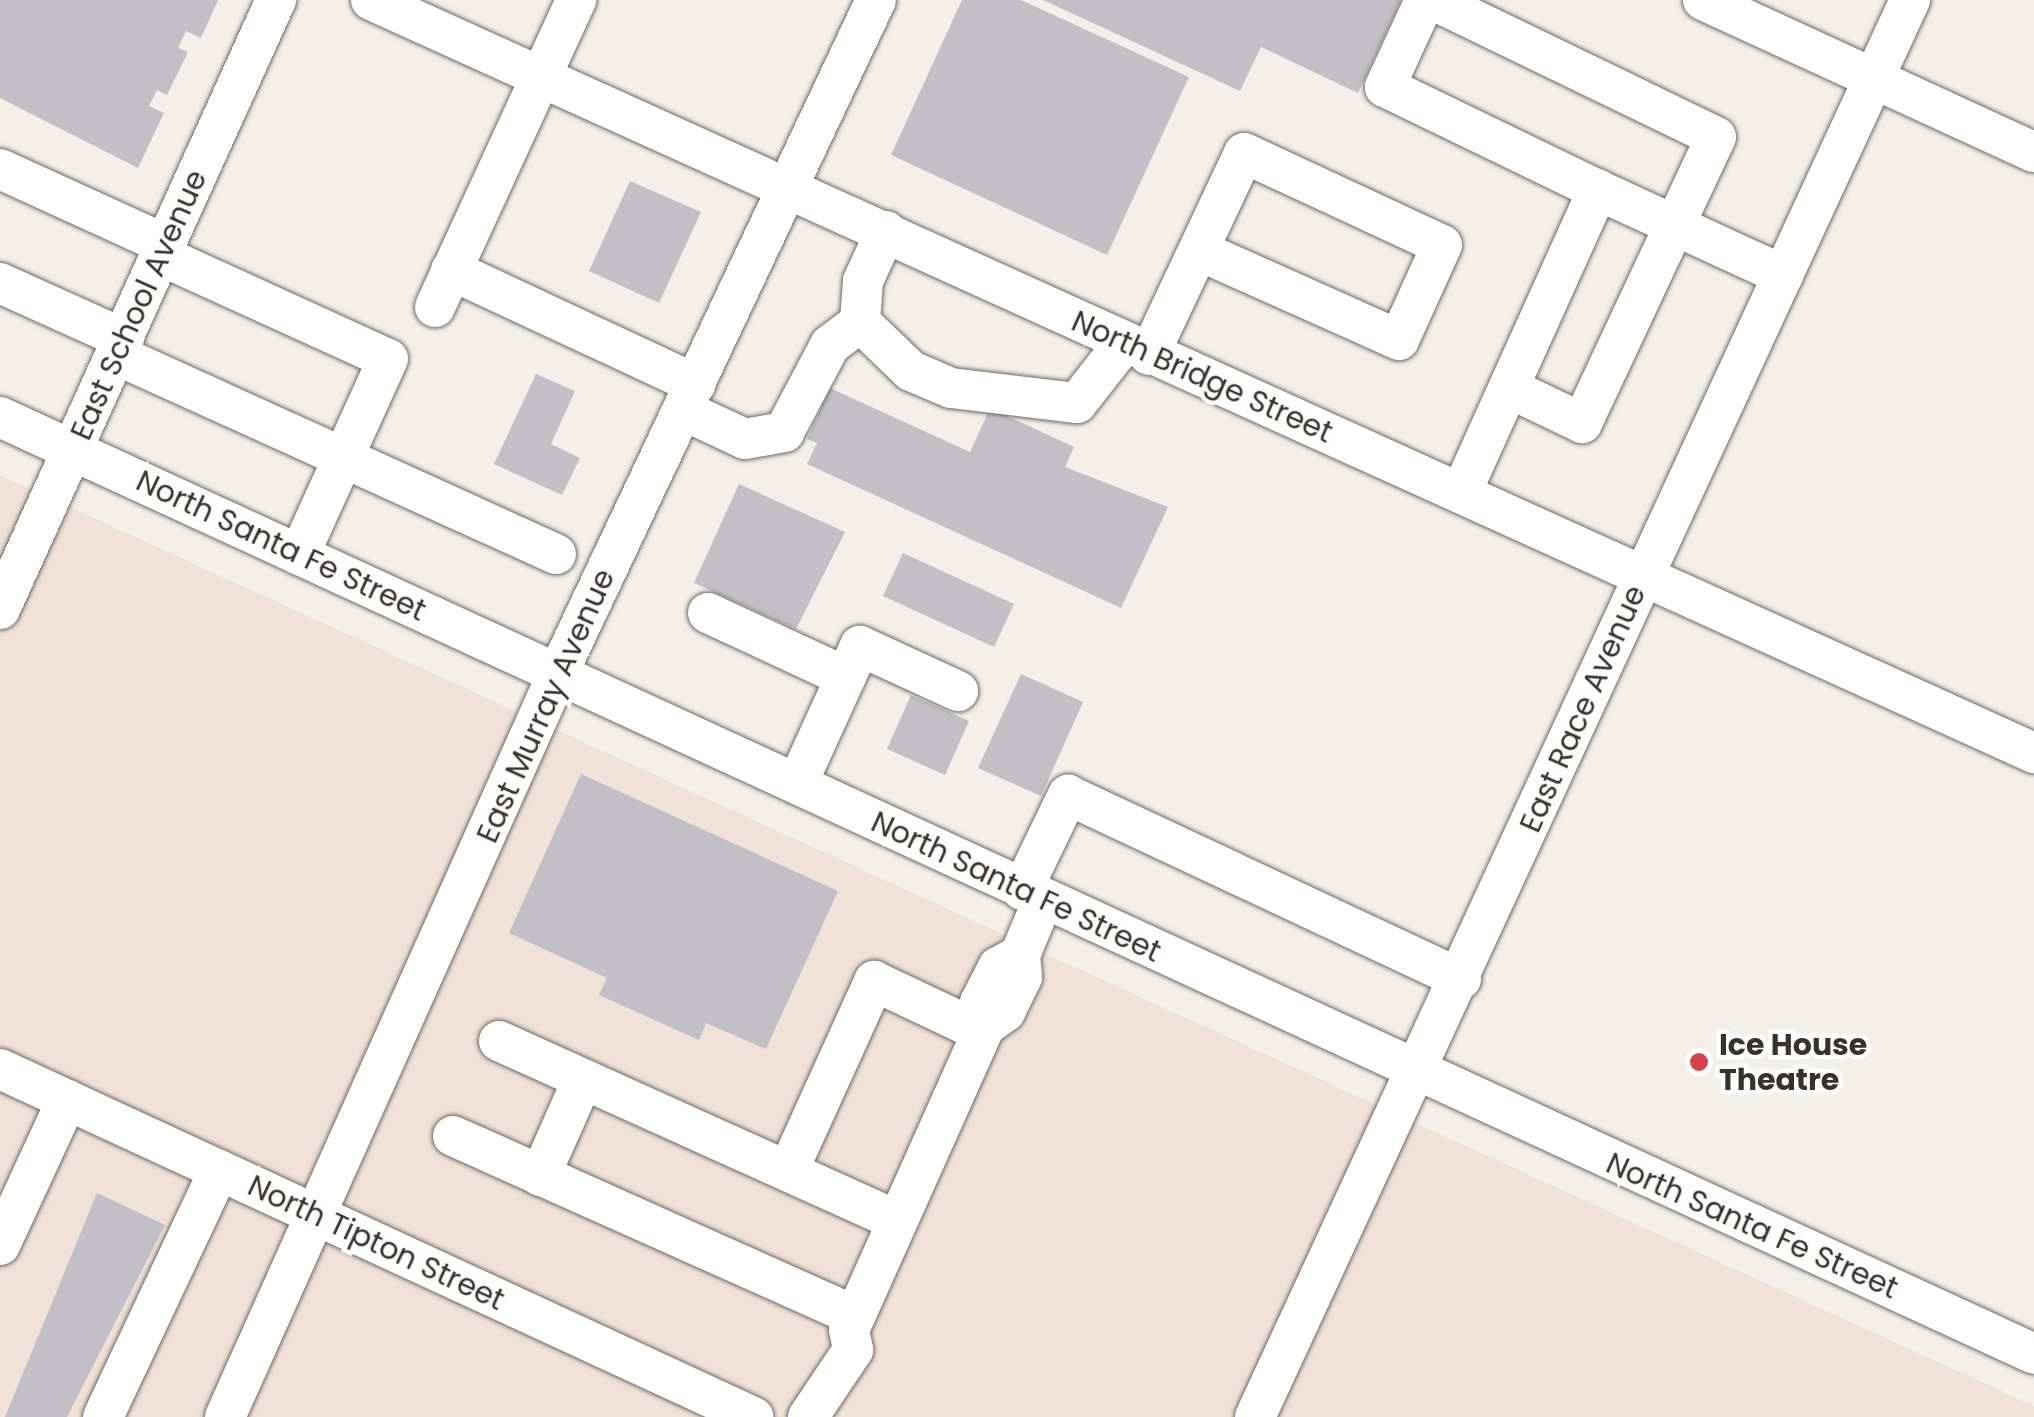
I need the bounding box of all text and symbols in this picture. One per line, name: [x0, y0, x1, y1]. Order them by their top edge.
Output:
street label: East School Avenue: [63, 164, 215, 446]
street label: North Bridge Street: [1066, 303, 1338, 451]
street label: North Santa Fe Street: [130, 463, 432, 629]
street label: East Murray Avenue: [469, 564, 623, 848]
street label: East Race Avenue: [1512, 580, 1654, 838]
street label: North Santa Fe Street: [865, 804, 1167, 970]
place label: Ice House Theatre: [1719, 1027, 1867, 1098]
marker: Ice House Theatre: [1688, 1051, 1710, 1073]
street label: North Santa Fe Street: [1601, 1145, 1903, 1307]
street label: North Tipton Street: [242, 1168, 510, 1318]

